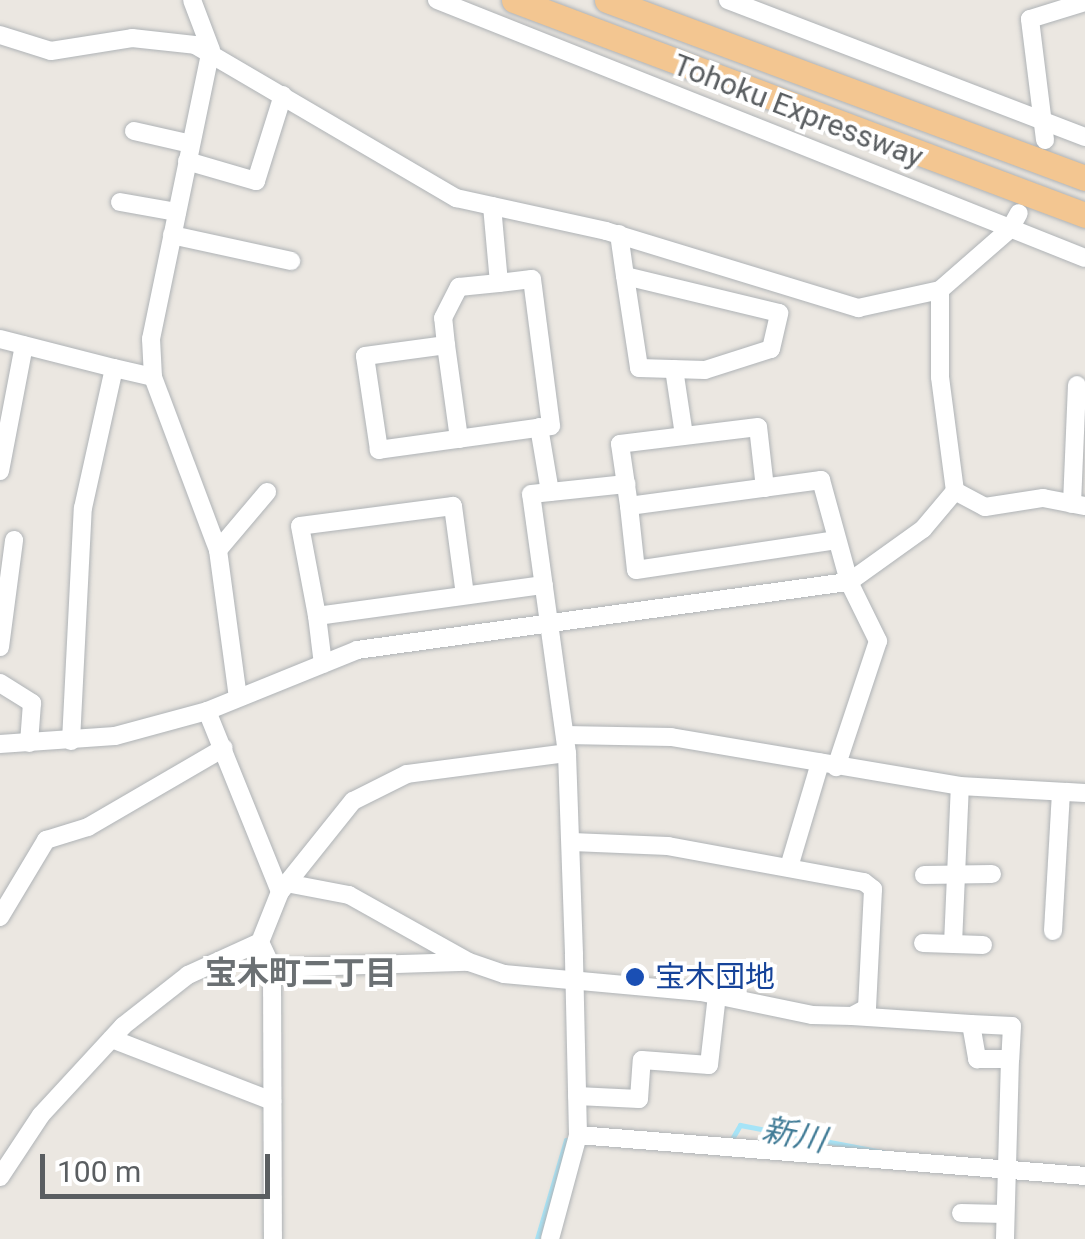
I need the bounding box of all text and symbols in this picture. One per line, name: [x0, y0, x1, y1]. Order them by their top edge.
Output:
street label: Tohoku Expressway: [668, 47, 928, 175]
district label: 宝木町二丁目: [205, 954, 397, 992]
place label: 宝木団地: [655, 959, 775, 995]
marker: 宝木団地: [624, 966, 646, 988]
water label: 新川: [759, 1110, 829, 1160]
scale bar: [45, 1134, 275, 1196]
text: 100 m: [57, 1154, 141, 1189]

